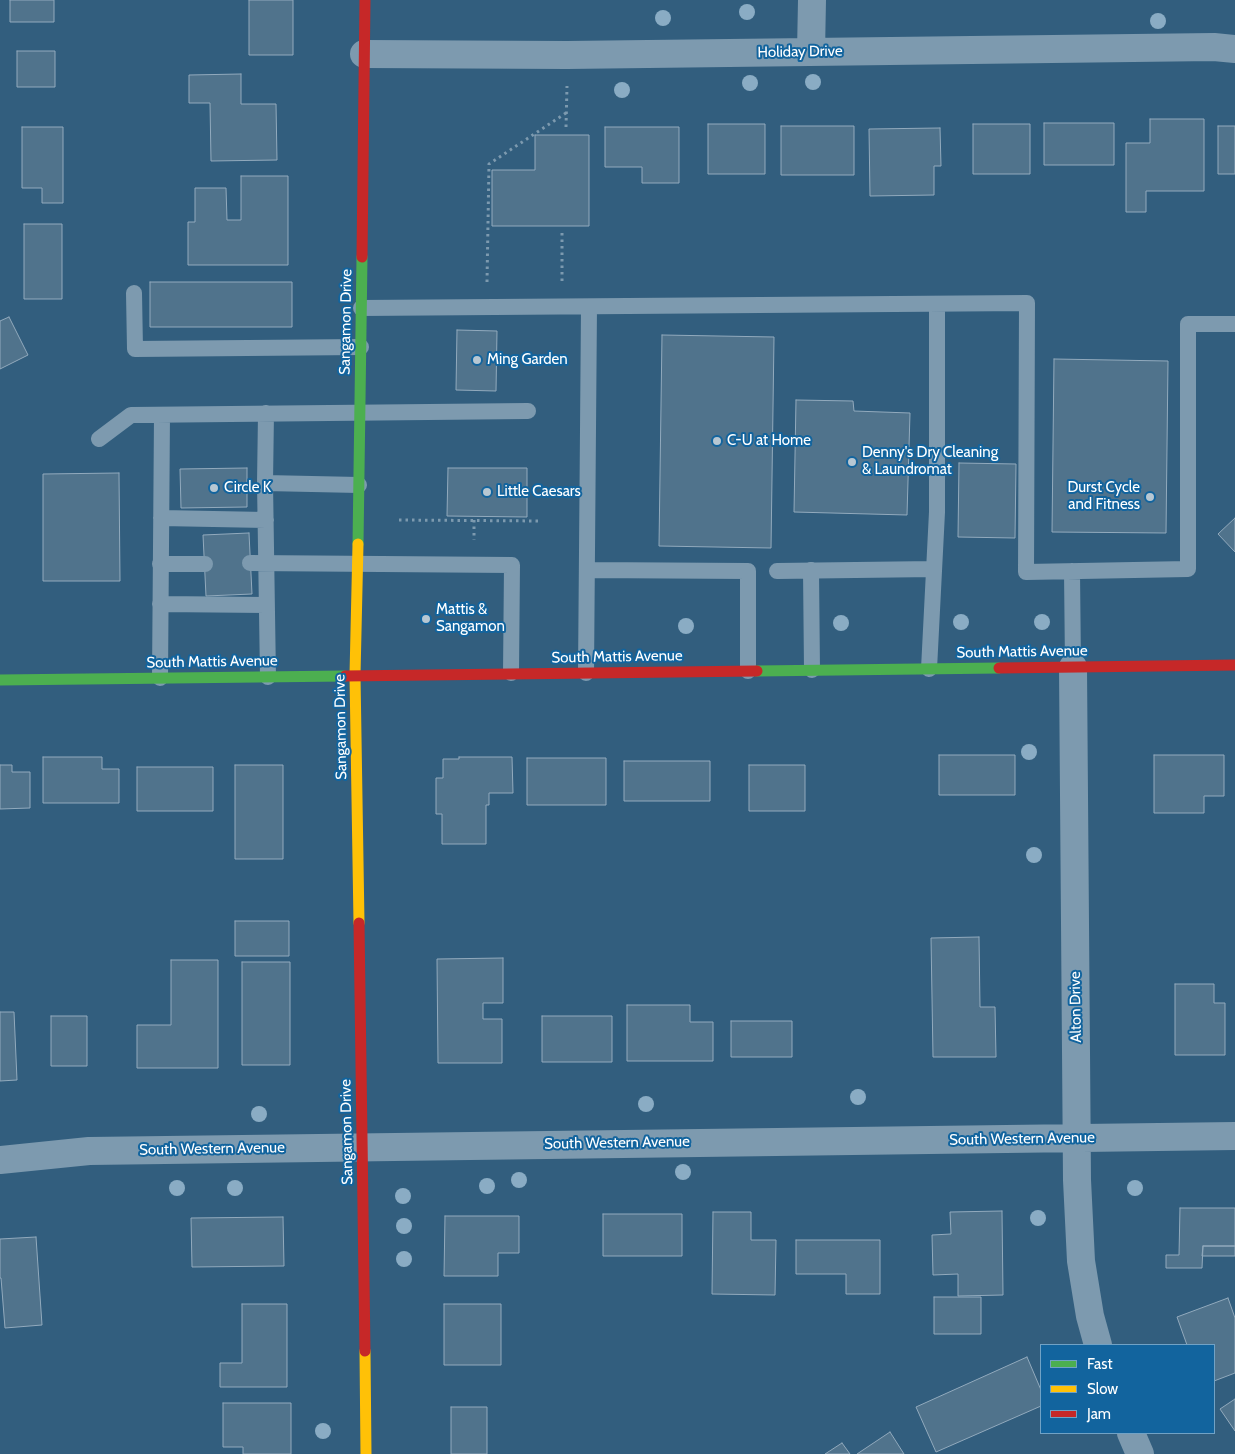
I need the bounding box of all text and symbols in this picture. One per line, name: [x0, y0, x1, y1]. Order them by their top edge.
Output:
street label: Holiday Drive: [757, 42, 843, 62]
street label: Sangamon Drive: [336, 269, 356, 375]
place label: Ming Garden: [487, 351, 568, 369]
marker: Ming Garden: [471, 354, 483, 366]
place label: C-U at Home: [727, 432, 811, 450]
marker: C-U at Home: [711, 435, 723, 447]
place label: Denny's Dry Cleaning & Laundromat: [862, 444, 998, 479]
marker: Denny's Dry Cleaning & Laundromat: [846, 456, 858, 468]
place label: Circle K: [224, 479, 271, 497]
place label: Durst Cycle and Fitness: [1067, 479, 1140, 514]
marker: Circle K: [208, 482, 220, 494]
place label: Little Caesars: [497, 483, 581, 501]
marker: Little Caesars: [481, 486, 493, 498]
marker: Durst Cycle and Fitness: [1144, 491, 1156, 503]
place label: Mattis & Sangamon: [436, 601, 505, 636]
marker: Mattis & Sangamon: [420, 613, 432, 625]
street label: South Mattis Avenue: [956, 642, 1088, 662]
street label: South Mattis Avenue: [551, 647, 683, 667]
street label: South Mattis Avenue: [146, 652, 278, 672]
street label: Sangamon Drive: [331, 674, 351, 780]
street label: Alton Drive: [1066, 971, 1086, 1043]
street label: Sangamon Drive: [337, 1079, 357, 1185]
street label: South Western Avenue: [949, 1129, 1095, 1149]
street label: South Western Avenue: [544, 1133, 690, 1153]
street label: South Western Avenue: [139, 1139, 285, 1159]
legend: [1040, 1344, 1215, 1434]
text: Fast: [1087, 1355, 1112, 1373]
text: Slow: [1087, 1380, 1118, 1398]
text: Jam: [1087, 1405, 1111, 1423]

